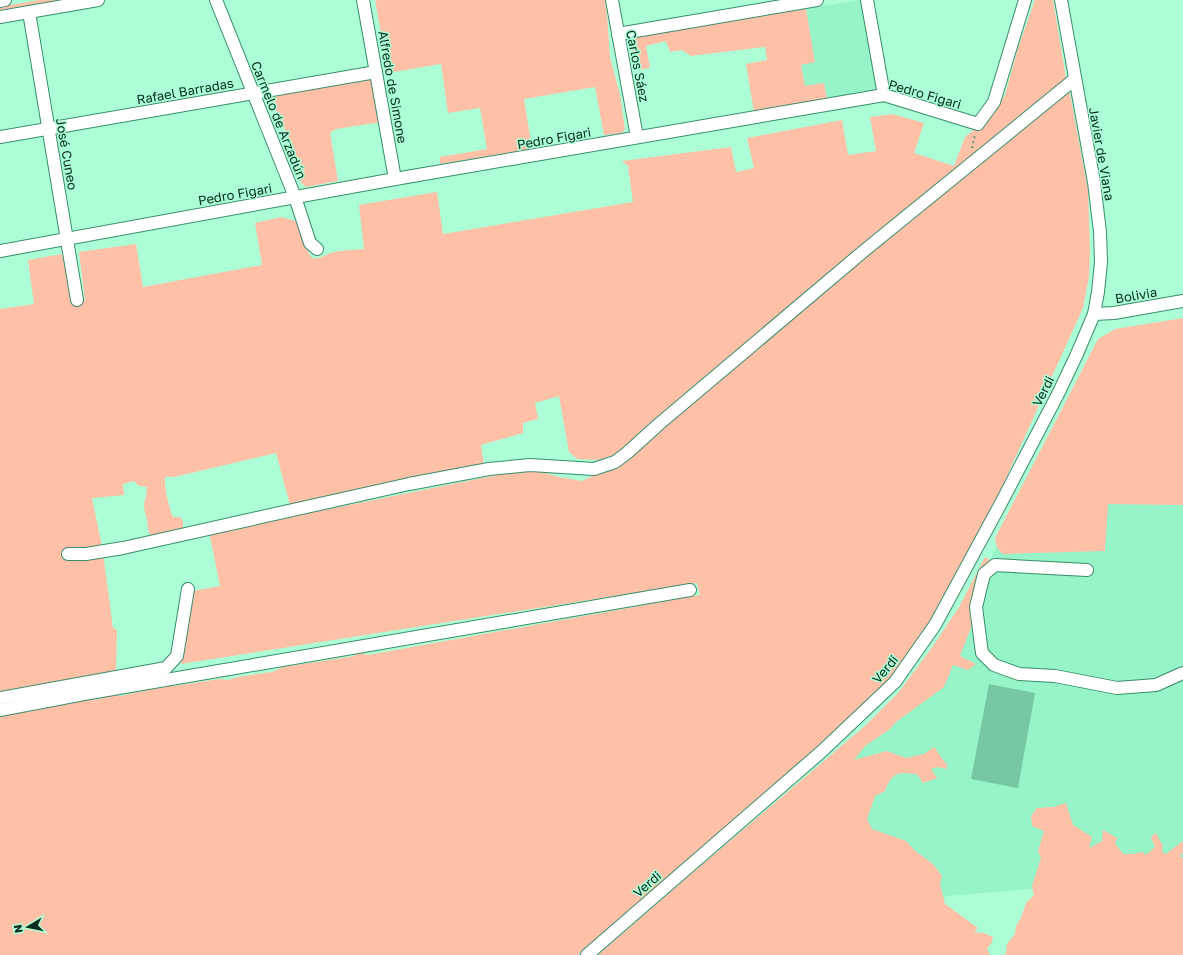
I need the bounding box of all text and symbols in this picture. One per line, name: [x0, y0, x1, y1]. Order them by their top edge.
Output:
street label: Alfredo de Simone: [375, 29, 411, 145]
street label: Carlos Sáez: [623, 29, 653, 104]
street label: Carmelo de Arzadún: [248, 59, 310, 181]
street label: Rafael Barradas: [135, 75, 235, 107]
street label: Pedro Figari: [887, 76, 963, 112]
street label: Javier de Viana: [1086, 106, 1118, 202]
street label: José Cuneo: [53, 117, 81, 191]
street label: Pedro Figari: [516, 124, 592, 152]
street label: Pedro Figari: [197, 180, 273, 208]
street label: Bolivia: [1114, 283, 1158, 307]
street label: Verdi: [1029, 373, 1057, 409]
street label: Verdi: [869, 652, 901, 686]
street label: Verdi: [630, 868, 664, 900]
north arrow: [8, 907, 48, 947]
text: N: [11, 924, 25, 934]

